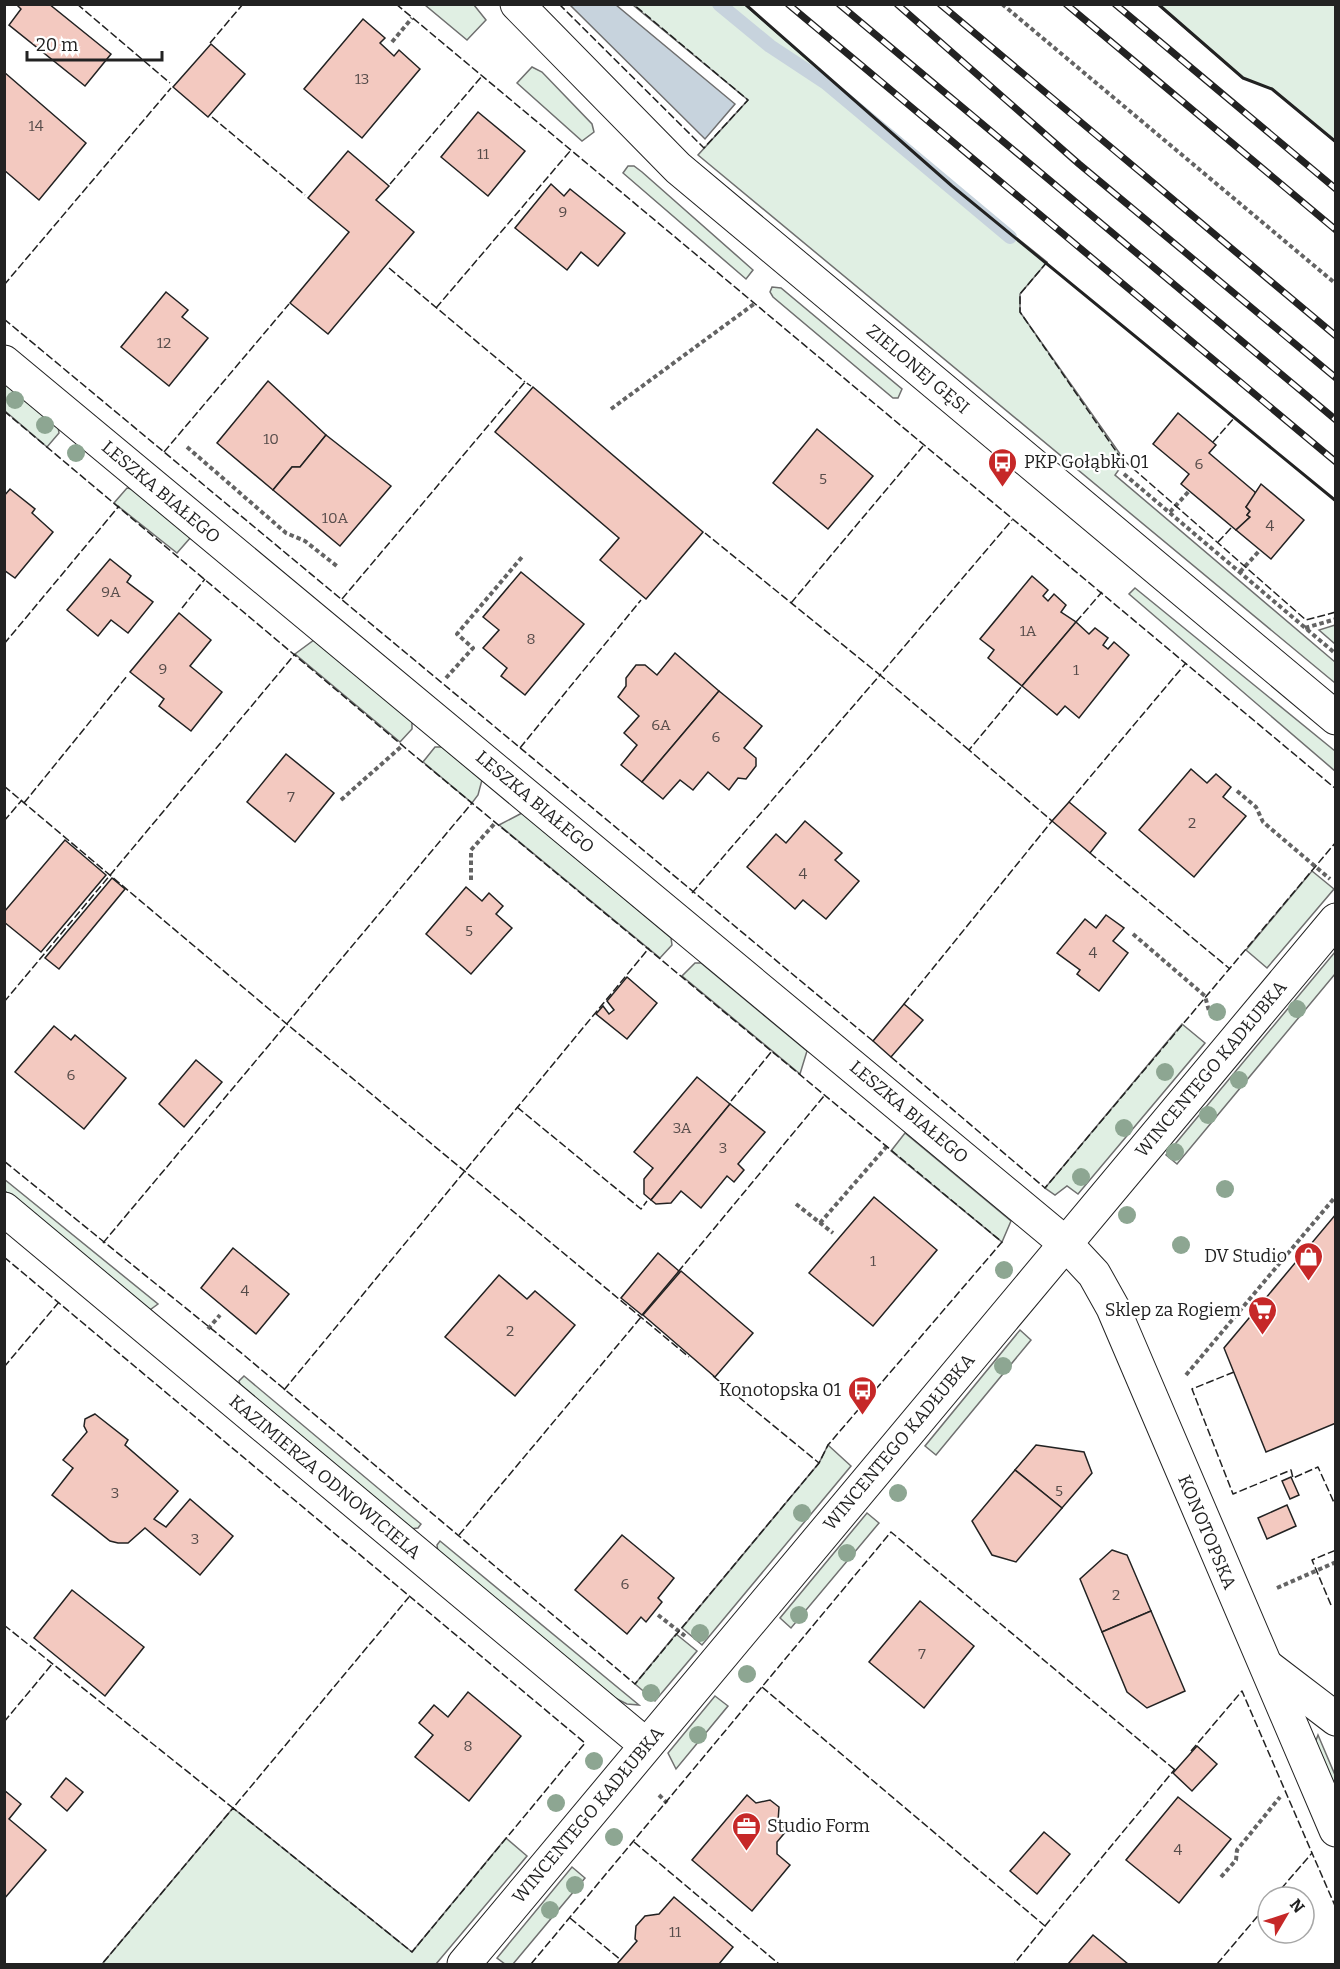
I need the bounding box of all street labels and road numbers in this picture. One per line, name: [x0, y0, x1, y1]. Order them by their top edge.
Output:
street label: ZIELONEJ GĘSI: [862, 320, 974, 418]
street label: LESZKA BIAŁEGO: [97, 436, 225, 548]
street label: LESZKA BIAŁEGO: [471, 746, 599, 858]
street label: WINCENTEGO KADŁUBKA: [1131, 976, 1291, 1162]
street label: LESZKA BIAŁEGO: [845, 1056, 973, 1168]
street label: WINCENTEGO KADŁUBKA: [819, 1349, 979, 1535]
street label: KAZIMIERZA ODNOWICIELA: [225, 1390, 425, 1564]
street label: KONOTOPSKA: [1173, 1472, 1241, 1593]
street label: WINCENTEGO KADŁUBKA: [508, 1722, 668, 1908]

